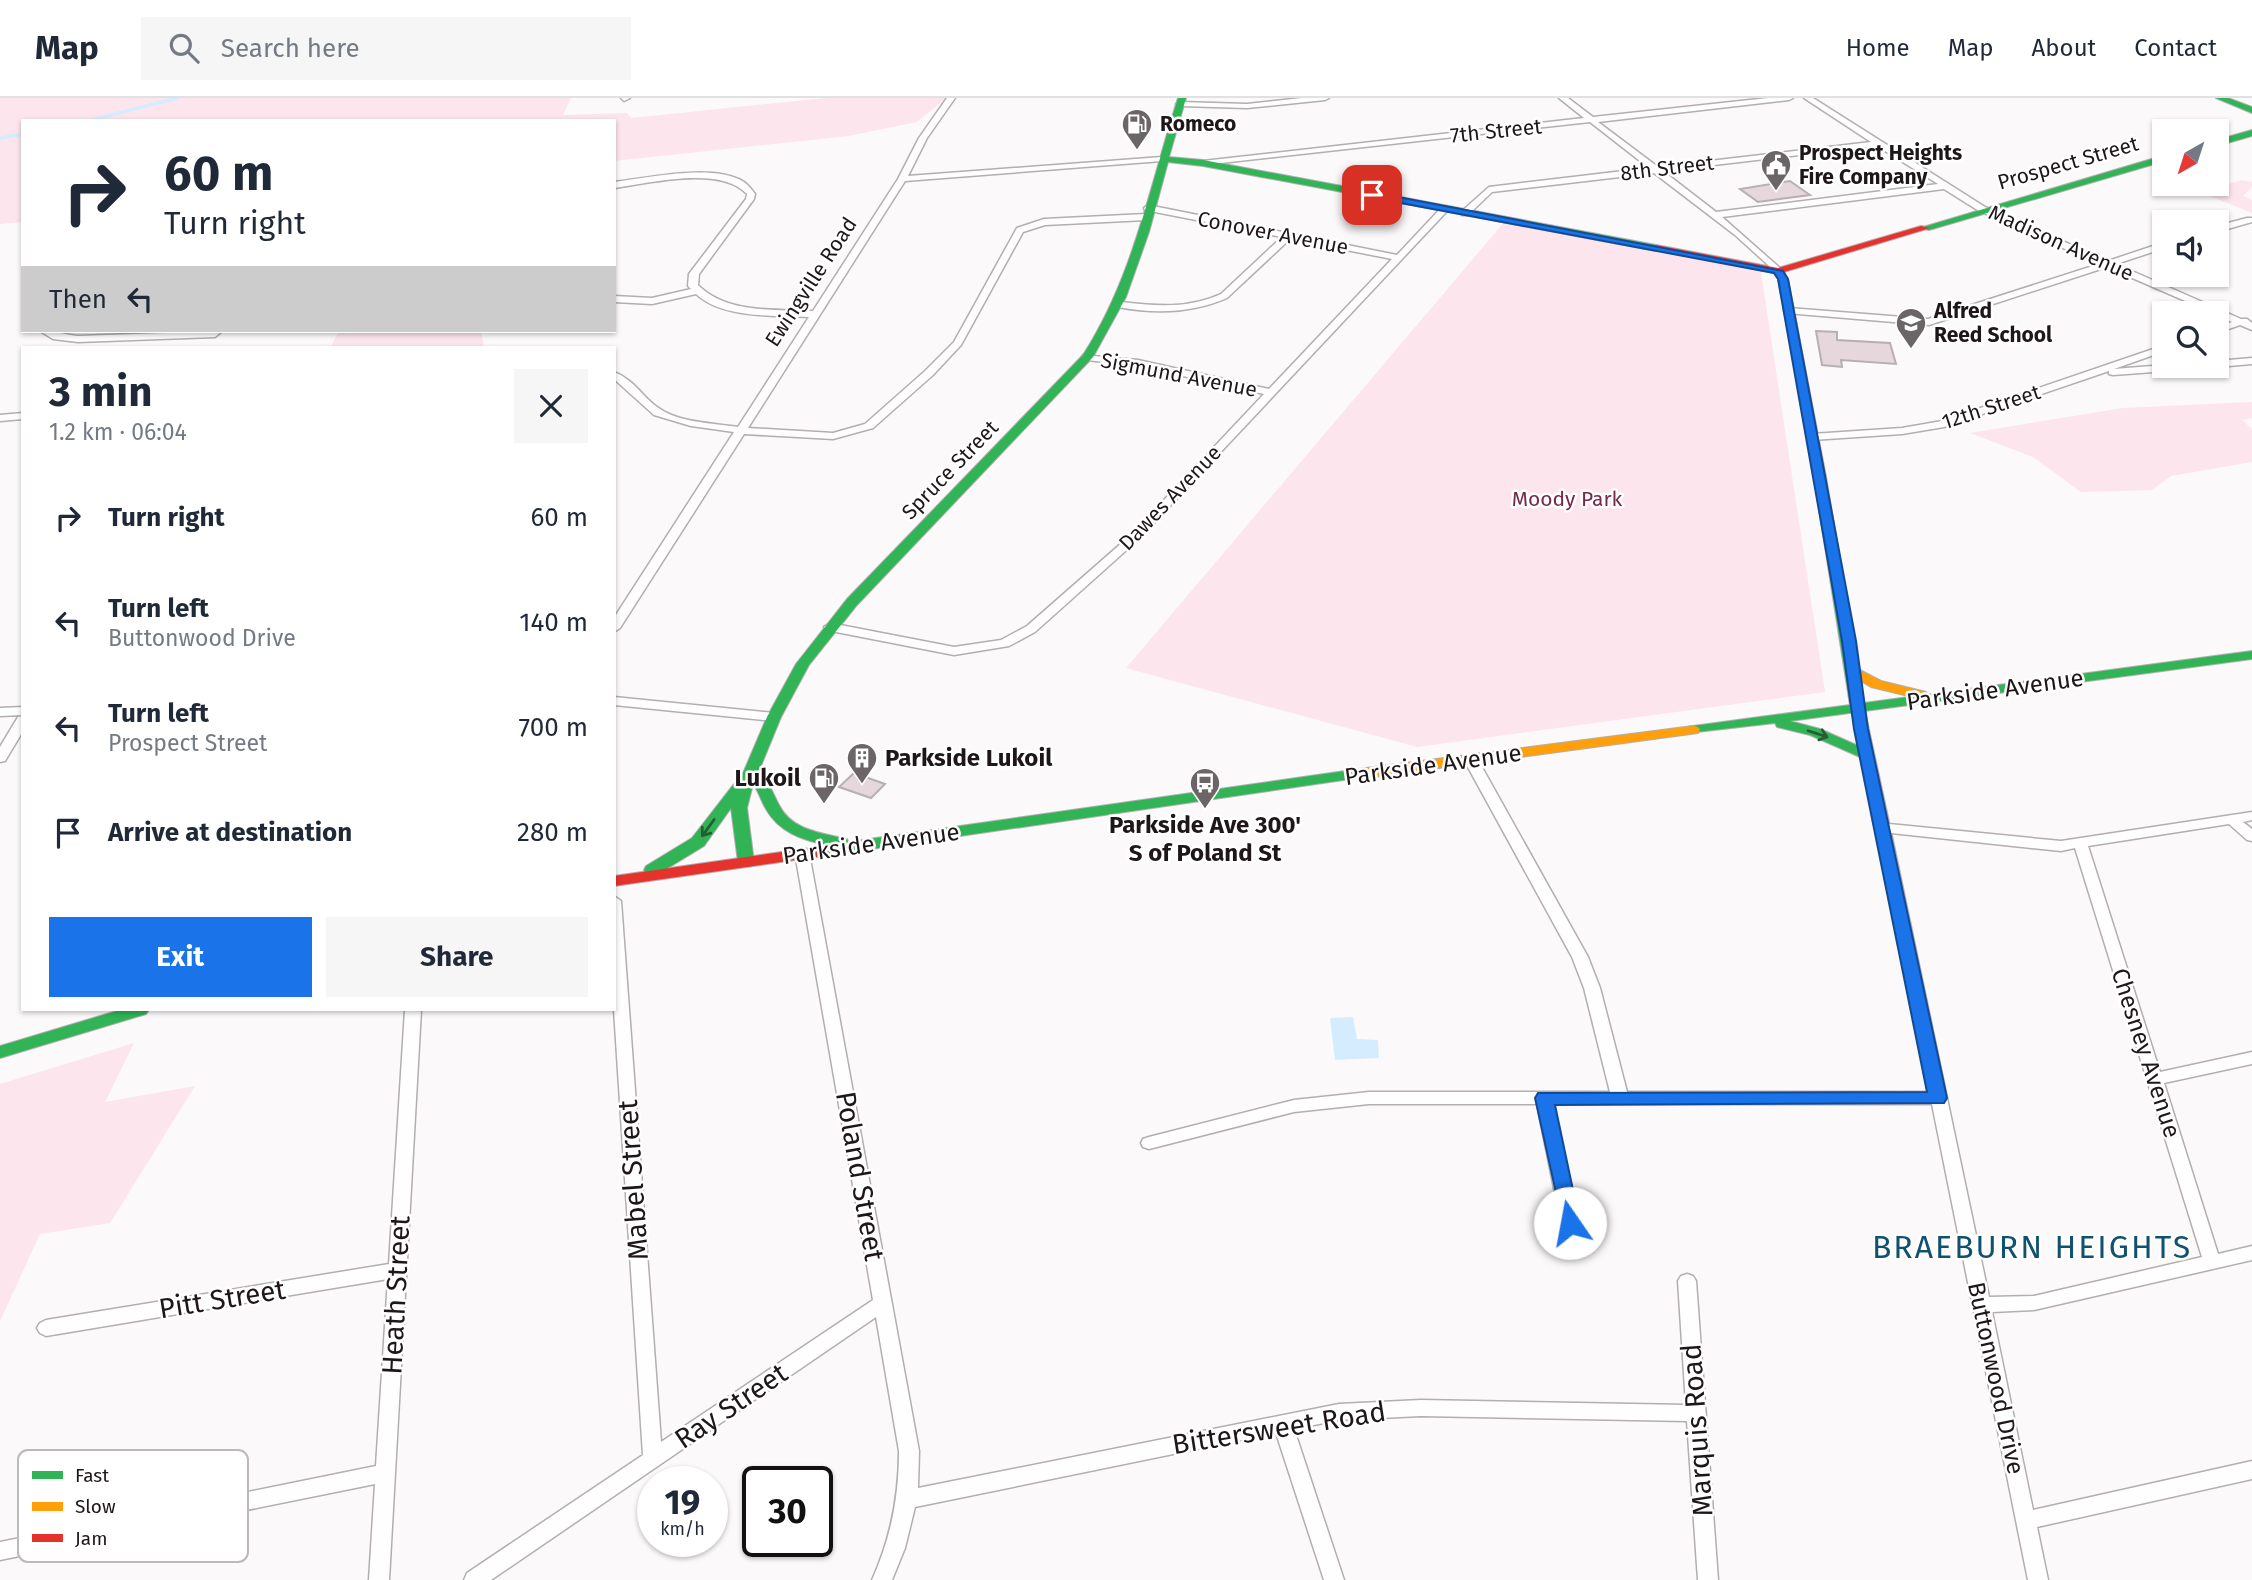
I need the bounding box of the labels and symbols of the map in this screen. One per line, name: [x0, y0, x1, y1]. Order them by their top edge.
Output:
fuel station icon: Romeco: [1120, 107, 1154, 151]
place label: Romeco: [1160, 111, 1236, 137]
street label: 7th Street: [1449, 113, 1543, 149]
north arrow: [2152, 119, 2230, 196]
street label: Prospect Street: [1995, 130, 2142, 196]
place label: Prospect Heights Fire Company: [1799, 140, 1962, 190]
public building icon: Prospect Heights Fire Company: [1759, 148, 1793, 192]
street label: 8th Street: [1619, 149, 1716, 187]
pin: [1342, 165, 1402, 225]
street label: Madison Avenue: [1985, 199, 2137, 287]
street label: Conover Avenue: [1195, 206, 1351, 260]
street label: Ewingville Road: [759, 212, 863, 352]
place label: Alfred Reed School: [1933, 298, 2053, 348]
school or university icon: Alfred Reed School: [1894, 306, 1928, 350]
street label: Sigmund Avenue: [1099, 347, 1259, 403]
street label: 12th Street: [1939, 379, 2044, 435]
street label: Spruce Street: [896, 415, 1004, 525]
street label: Dawes Avenue: [1113, 440, 1227, 556]
park label: Moody Park: [1512, 486, 1623, 512]
street label: Parkside Avenue: [1905, 664, 2085, 716]
one-way arrow: [1807, 728, 1829, 741]
street label: Parkside Avenue: [1343, 739, 1523, 791]
building icon: Parkside Lukoil: [845, 741, 879, 785]
place label: Parkside Lukoil: [885, 744, 1053, 772]
fuel station icon: Lukoil: [807, 761, 841, 805]
place label: Lukoil: [734, 764, 802, 792]
bus stop icon: Parkside Ave 300' S of Poland St: [1188, 766, 1222, 810]
place label: Parkside Ave 300' S of Poland St: [1109, 811, 1301, 867]
one-way arrow: [701, 818, 716, 837]
street label: Parkside Avenue: [781, 818, 961, 870]
street label: Chesney Avenue: [2105, 965, 2187, 1141]
street label: Poland Street: [829, 1089, 891, 1264]
street label: Mabel Street: [611, 1098, 655, 1261]
position arrow: [1533, 1186, 1607, 1260]
street label: Heath Street: [375, 1214, 417, 1375]
district label: BRAEBURN HEIGHTS: [1872, 1228, 2192, 1266]
street label: Pitt Street: [156, 1273, 289, 1325]
street label: Buttonwood Drive: [1962, 1279, 2030, 1477]
street label: Marquis Road: [1675, 1343, 1719, 1517]
street label: Ray Street: [668, 1356, 794, 1456]
street label: Bittersweet Road: [1170, 1395, 1388, 1461]
legend: [18, 1450, 248, 1562]
text: Fast: [75, 1464, 109, 1487]
speed limit sign: 30: [742, 1466, 833, 1557]
text: Slow: [75, 1495, 116, 1518]
text: Jam: [75, 1527, 107, 1550]

